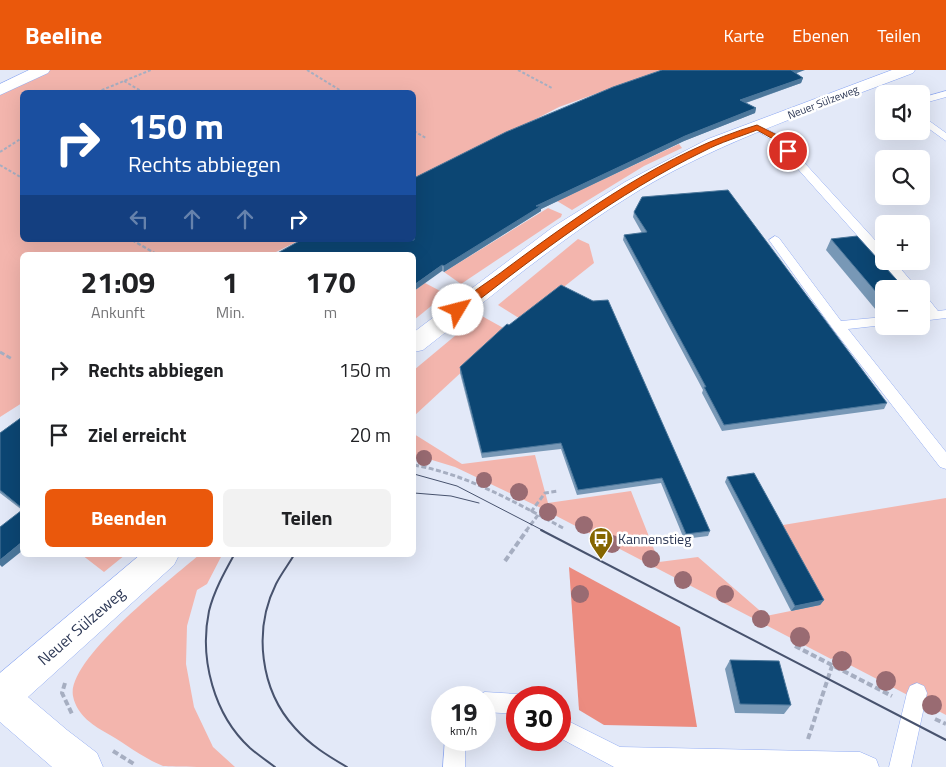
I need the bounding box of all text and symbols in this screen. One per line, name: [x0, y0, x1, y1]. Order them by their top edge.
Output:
text: Beeline: [25, 17, 102, 53]
text: Karte: [723, 22, 764, 49]
text: Ebenen: [792, 22, 849, 49]
text: Teilen: [877, 22, 921, 49]
street label: Neuer Sülzeweg: [785, 81, 861, 123]
map controls: [875, 85, 930, 335]
button: sound: [875, 85, 930, 140]
text: 150 m: [128, 99, 224, 153]
icon: right: [45, 110, 110, 175]
pin: [767, 130, 809, 172]
icon: arrive: [774, 137, 802, 165]
text: Rechts abbiegen: [128, 147, 281, 181]
button: search: [875, 150, 930, 205]
icon: left: [125, 205, 153, 233]
icon: ahead: [178, 205, 206, 233]
icon: ahead: [231, 205, 259, 233]
icon: right: [284, 205, 312, 233]
button: +: [875, 215, 930, 270]
text: 21:09: [80, 259, 155, 305]
text: 1: [222, 259, 239, 305]
text: 170: [305, 259, 356, 305]
button: −: [875, 280, 930, 335]
position arrow: [431, 283, 483, 335]
text: Ankunft: [91, 300, 145, 324]
text: Min.: [216, 300, 245, 324]
text: m: [324, 300, 337, 324]
text: Rechts abbiegen: [88, 355, 224, 384]
text: 150 m: [339, 355, 391, 384]
icon: right: [45, 356, 73, 384]
text: Ziel erreicht: [88, 420, 186, 449]
text: 20 m: [350, 420, 391, 449]
icon: arrive: [45, 421, 73, 449]
button: Beenden: [45, 489, 213, 547]
button: Teilen: [223, 489, 391, 547]
bus stop icon: Kannenstieg: [588, 526, 614, 560]
place label: Kannenstieg: [618, 528, 691, 549]
street label: Neuer Sülzeweg: [32, 581, 130, 671]
speed limit sign: 30: [506, 686, 571, 751]
text: 19: [449, 693, 478, 731]
text: km/h: [450, 721, 477, 740]

